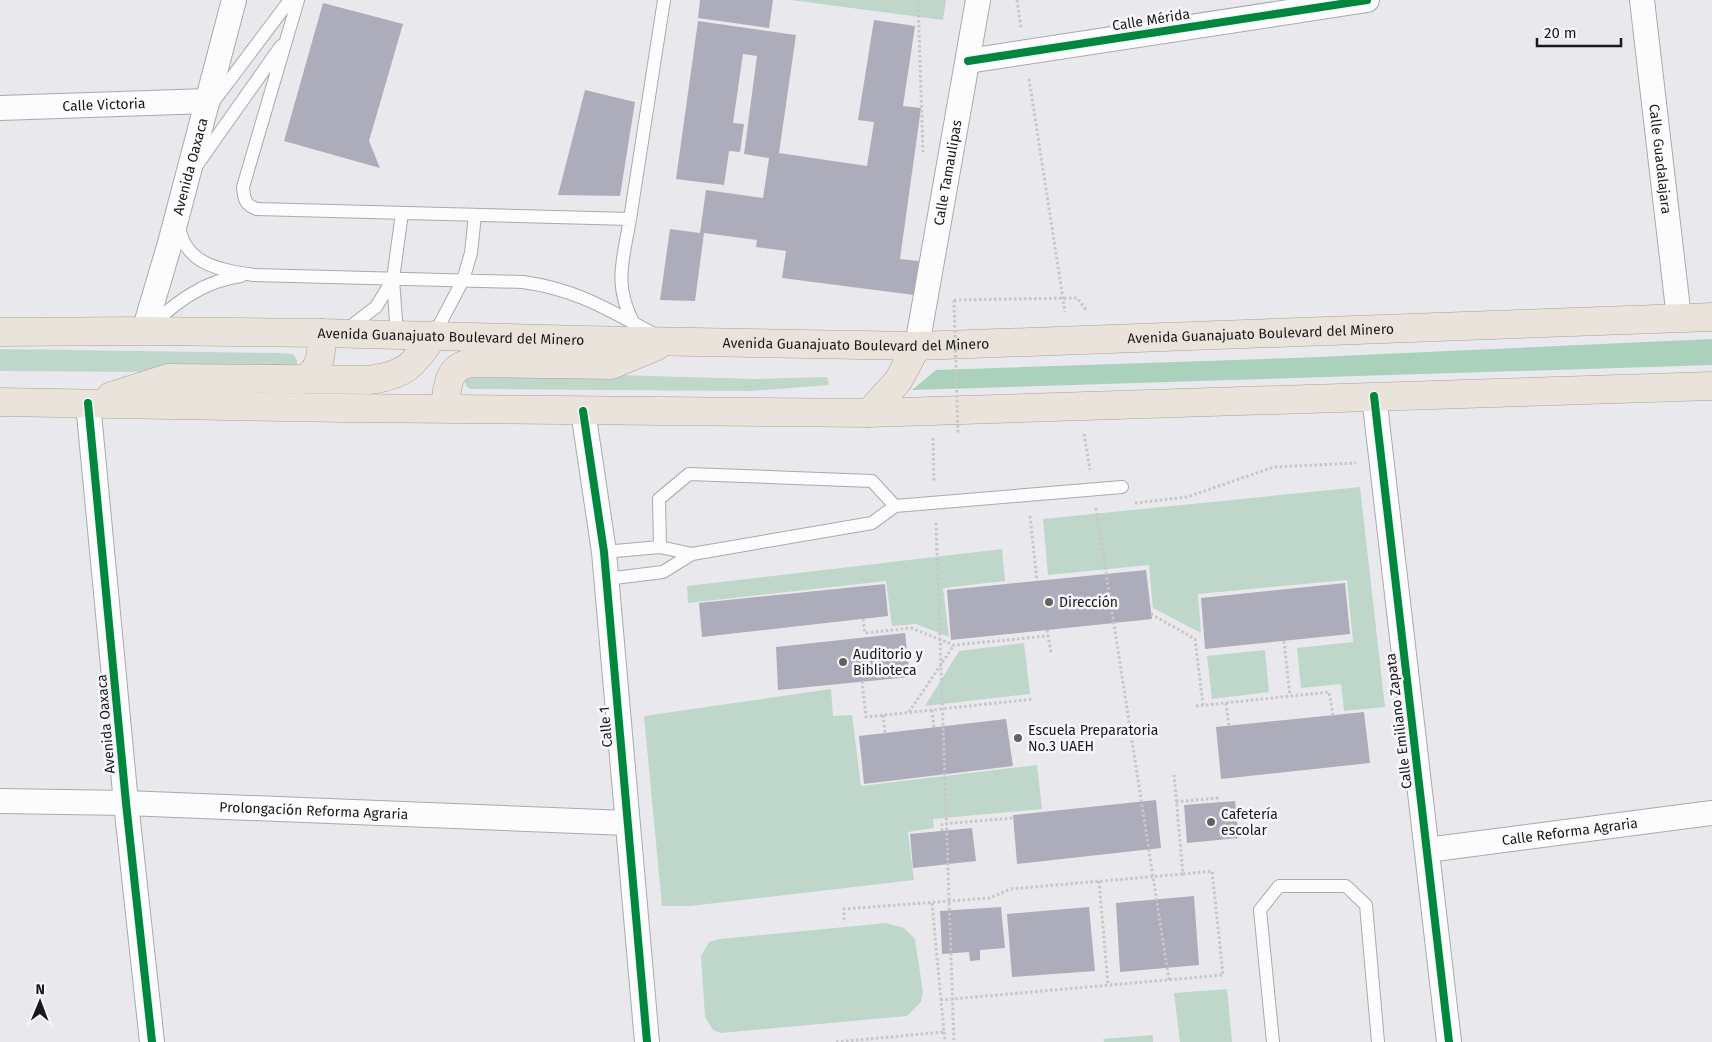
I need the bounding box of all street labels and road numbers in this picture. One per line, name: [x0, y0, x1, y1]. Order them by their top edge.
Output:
street label: Calle Mérida: [1111, 5, 1191, 35]
street label: Calle Victoria: [62, 95, 146, 114]
street label: Calle Guadalajara: [1646, 103, 1675, 215]
street label: Avenida Oaxaca: [169, 116, 211, 217]
street label: Calle Tamaulipas: [930, 118, 965, 227]
street label: Avenida Guanajuato Boulevard del Minero: [1127, 320, 1394, 347]
street label: Avenida Guanajuato Boulevard del Minero: [317, 324, 585, 349]
street label: Avenida Guanajuato Boulevard del Minero: [722, 334, 989, 355]
street label: Calle Emiliano Zapata: [1382, 652, 1416, 790]
street label: Avenida Oaxaca: [93, 674, 119, 774]
street label: Calle 1: [596, 706, 616, 748]
street label: Prolongación Reforma Agraria: [219, 798, 409, 823]
street label: Calle Reforma Agraria: [1501, 814, 1639, 849]

